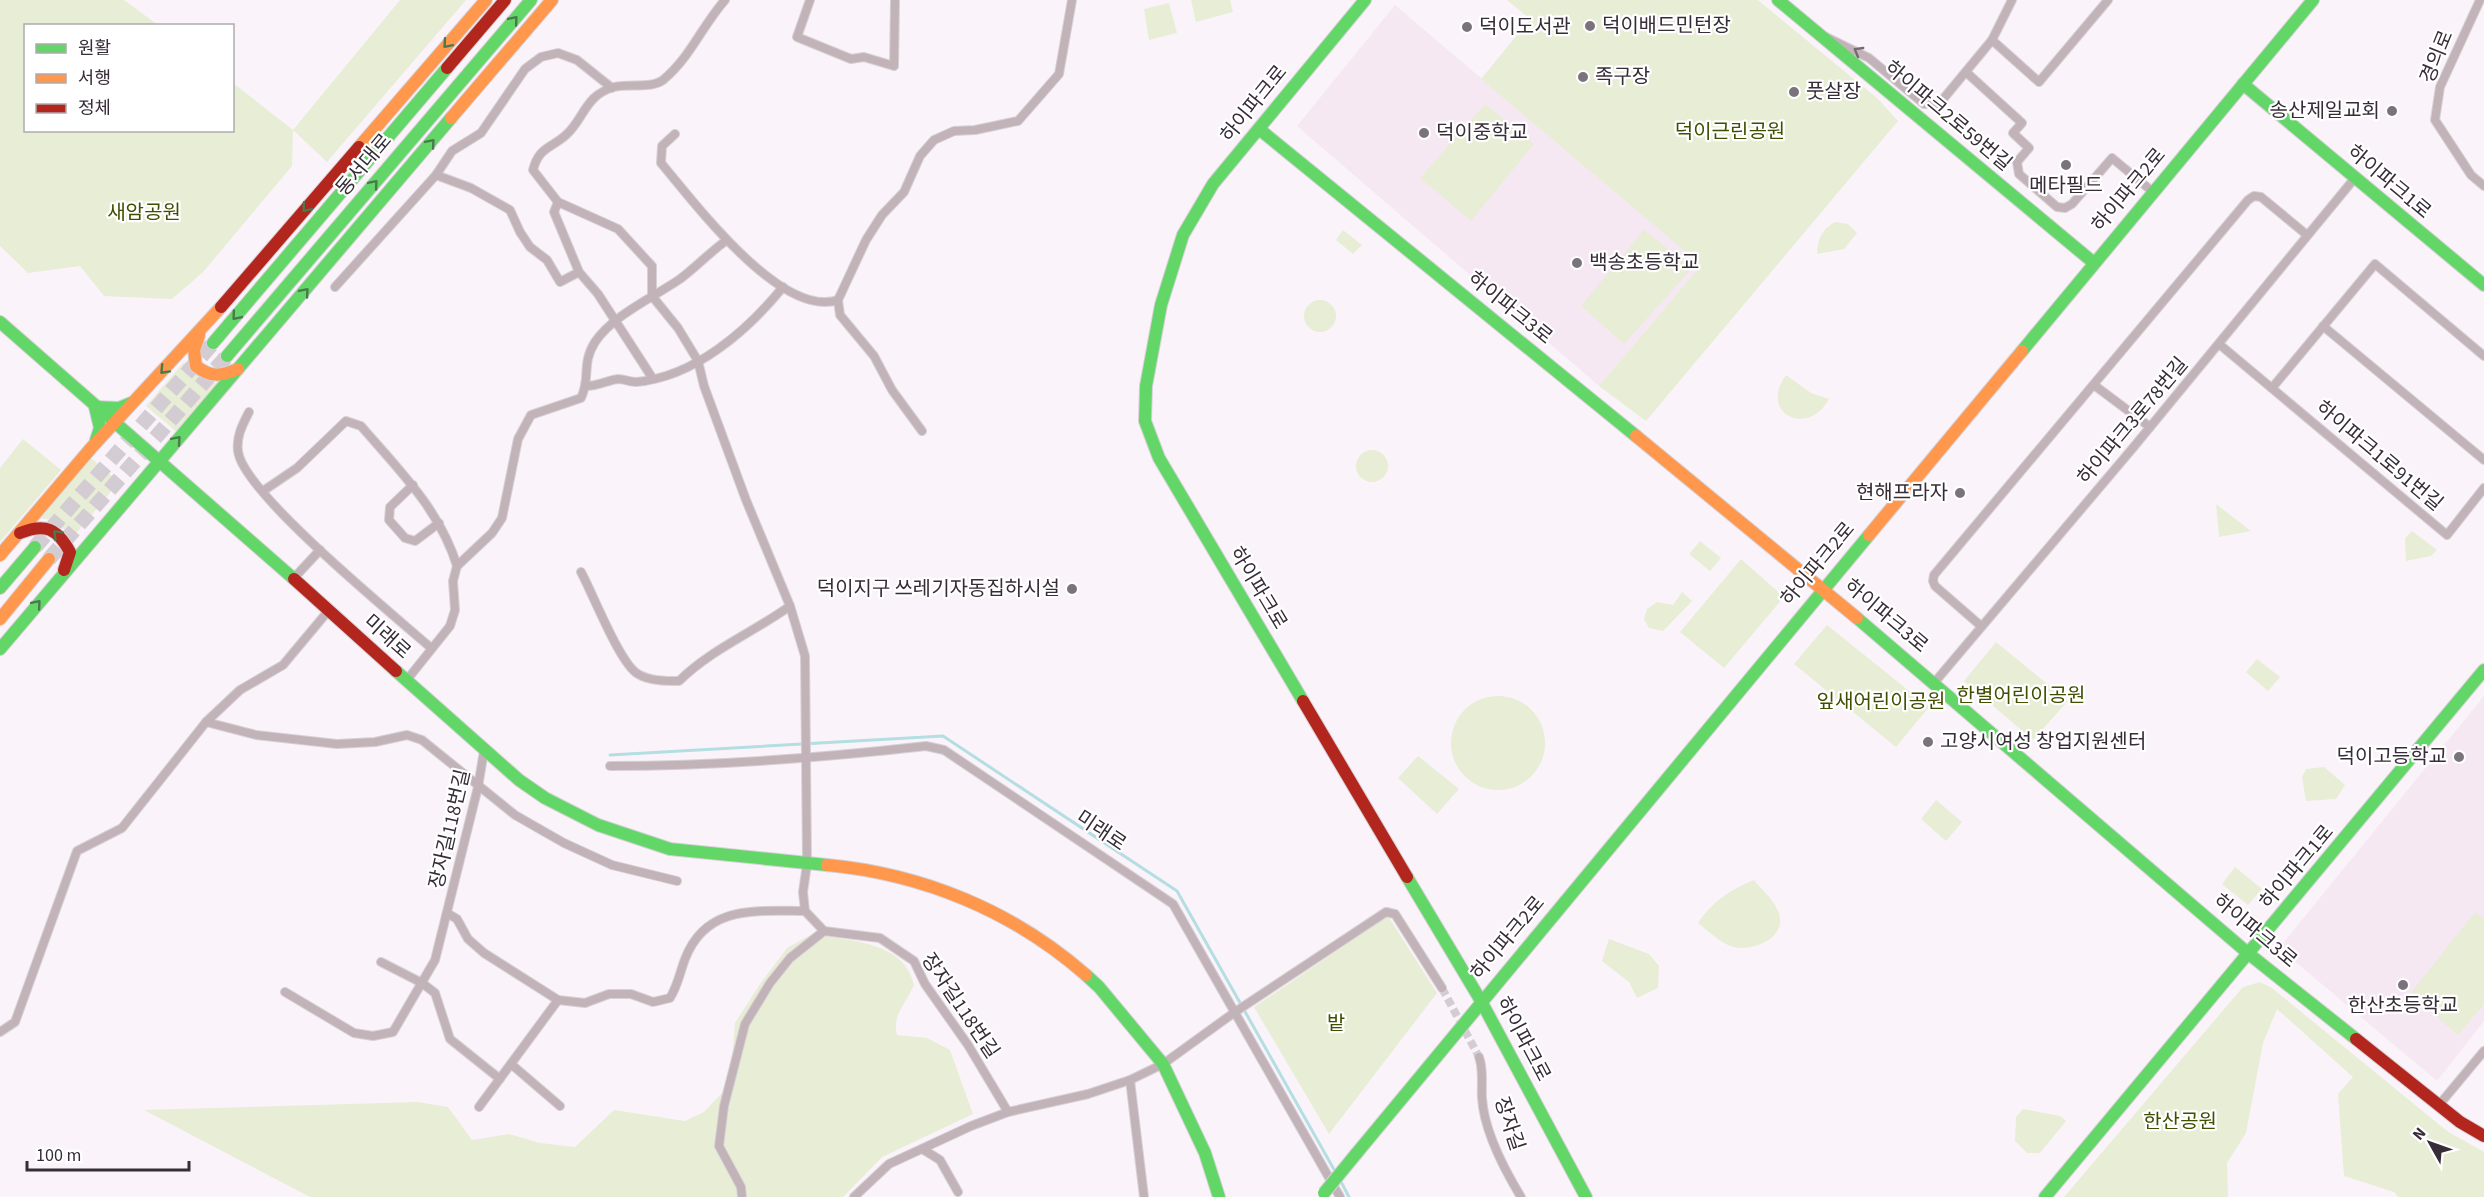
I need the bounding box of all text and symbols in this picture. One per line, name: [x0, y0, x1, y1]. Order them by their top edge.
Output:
place label: 덕이배드민턴장: [1602, 12, 1731, 40]
place label: 덕이도서관: [1479, 13, 1571, 41]
one-way arrow: [507, 16, 518, 27]
marker: 덕이배드민턴장: [1583, 19, 1597, 33]
marker: 덕이도서관: [1460, 20, 1474, 34]
legend: [24, 24, 234, 132]
street label: 경의로: [2414, 26, 2460, 88]
text: 원활: [78, 36, 111, 61]
one-way arrow: [444, 37, 455, 48]
one-way arrow: [1854, 47, 1864, 59]
street label: 하이파크2로59번길: [1878, 54, 2018, 178]
street label: 하이파크로: [1214, 59, 1294, 149]
place label: 족구장: [1595, 63, 1650, 91]
text: 서행: [78, 66, 111, 91]
marker: 족구장: [1576, 70, 1590, 84]
place label: 풋살장: [1806, 78, 1861, 106]
marker: 풋살장: [1787, 85, 1801, 99]
text: 정체: [78, 96, 111, 121]
place label: 송산제일교회: [2270, 97, 2380, 125]
marker: 송산제일교회: [2385, 104, 2399, 118]
park label: 덕이근린공원: [1675, 118, 1785, 146]
place label: 덕이중학교: [1436, 119, 1528, 147]
marker: 덕이중학교: [1417, 126, 1431, 140]
street label: 동서대로: [330, 128, 398, 202]
one-way arrow: [424, 139, 435, 150]
street label: 하이파크1로: [2341, 139, 2437, 225]
street label: 하이파크2로: [2086, 142, 2172, 238]
marker: 메타필드: [2059, 158, 2073, 172]
place label: 메타필드: [2029, 172, 2103, 200]
one-way arrow: [367, 180, 378, 191]
park label: 새암공원: [107, 199, 181, 227]
one-way arrow: [303, 201, 314, 212]
place label: 백송초등학교: [1589, 249, 1699, 277]
marker: 백송초등학교: [1570, 256, 1584, 270]
street label: 하이파크3로: [1462, 265, 1558, 351]
one-way arrow: [298, 288, 309, 299]
one-way arrow: [232, 309, 243, 320]
street label: 하이파크3로78번길: [2071, 351, 2195, 491]
one-way arrow: [160, 363, 171, 374]
street label: 하이파크1로91번길: [2309, 394, 2449, 518]
one-way arrow: [170, 436, 181, 446]
place label: 현해프라자: [1856, 479, 1948, 507]
marker: 현해프라자: [1953, 486, 1967, 500]
street label: 하이파크2로: [1775, 516, 1861, 612]
one-way arrow: [53, 530, 64, 541]
street label: 하이파크로: [1222, 541, 1294, 635]
street label: 하이파크3로: [1838, 573, 1934, 659]
place label: 덕이지구 쓰레기자동집하시설: [817, 575, 1060, 603]
marker: 덕이지구 쓰레기자동집하시설: [1065, 582, 1079, 596]
one-way arrow: [30, 600, 41, 611]
street label: 미래로: [357, 608, 417, 666]
park label: 한별어린이공원: [1957, 682, 2085, 710]
park label: 잎새어린이공원: [1817, 688, 1945, 716]
place label: 고양시여성 창업지원센터: [1940, 728, 2146, 756]
marker: 고양시여성 창업지원센터: [1921, 735, 1935, 749]
place label: 덕이고등학교: [2337, 743, 2447, 771]
marker: 덕이고등학교: [2452, 750, 2466, 764]
street label: 장자길118번길: [423, 766, 477, 892]
street label: 미래로: [1070, 804, 1132, 858]
street label: 하이파크1로: [2254, 819, 2340, 915]
street label: 하이파크3로: [2207, 888, 2303, 974]
street label: 하이파크2로: [1465, 890, 1551, 986]
street label: 장자길118번길: [914, 948, 1006, 1064]
marker: 한산초등학교: [2396, 978, 2410, 992]
street label: 하이파크로: [1489, 992, 1557, 1086]
place label: 한산초등학교: [2348, 992, 2458, 1020]
park label: 밭: [1327, 1010, 1345, 1038]
street label: 장자길: [1487, 1093, 1531, 1155]
park label: 한산공원: [2143, 1108, 2217, 1136]
north arrow: [2400, 1113, 2460, 1173]
text: N: [2407, 1123, 2431, 1145]
scale bar: [27, 1134, 189, 1172]
text: 100 m: [36, 1143, 81, 1168]

